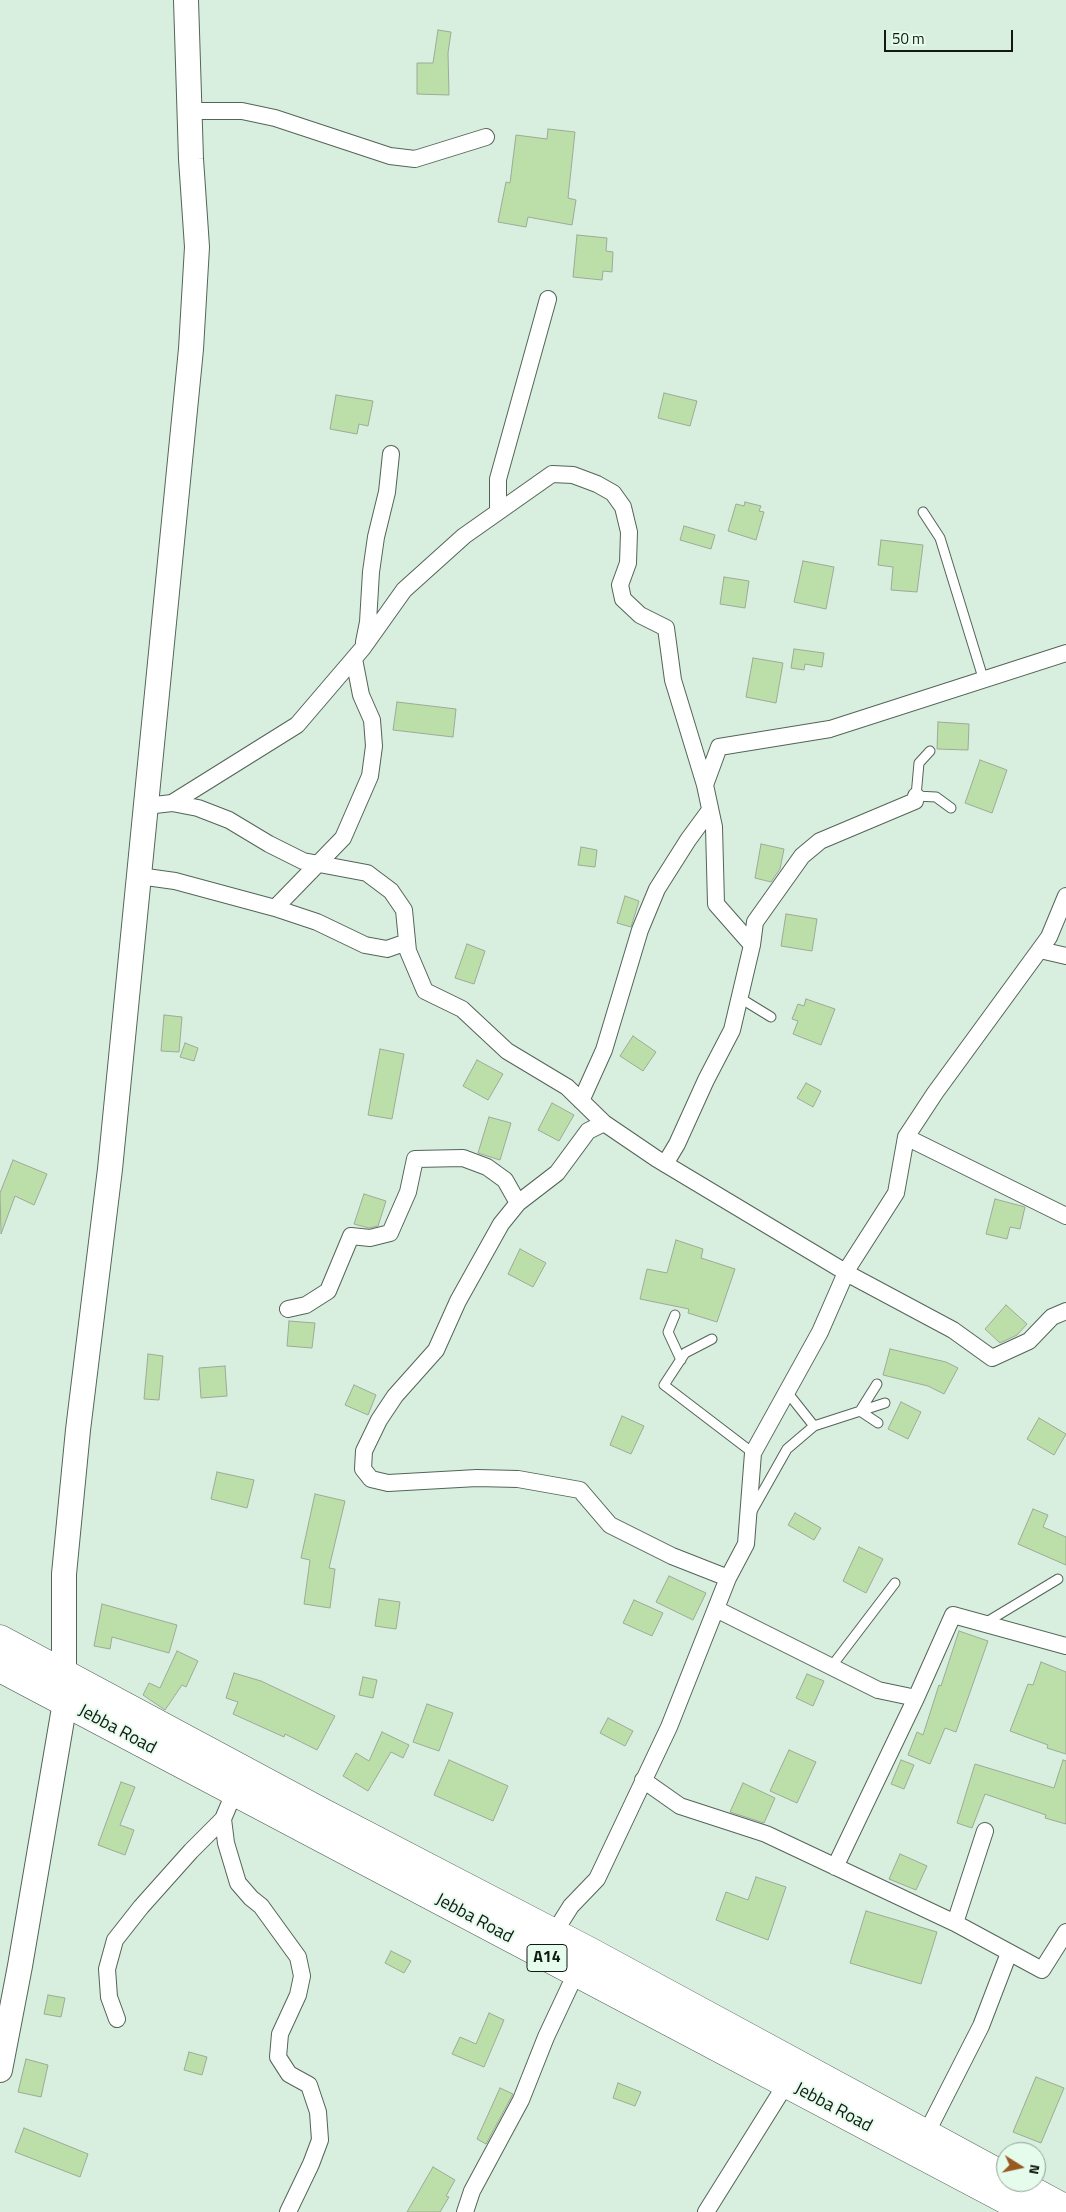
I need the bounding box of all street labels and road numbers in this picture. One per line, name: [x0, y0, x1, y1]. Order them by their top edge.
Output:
street label: Jebba Road: [74, 1700, 160, 1760]
street label: Jebba Road: [431, 1889, 517, 1949]
road number: A14: [527, 1945, 567, 1972]
street label: Jebba Road: [790, 2078, 876, 2138]

